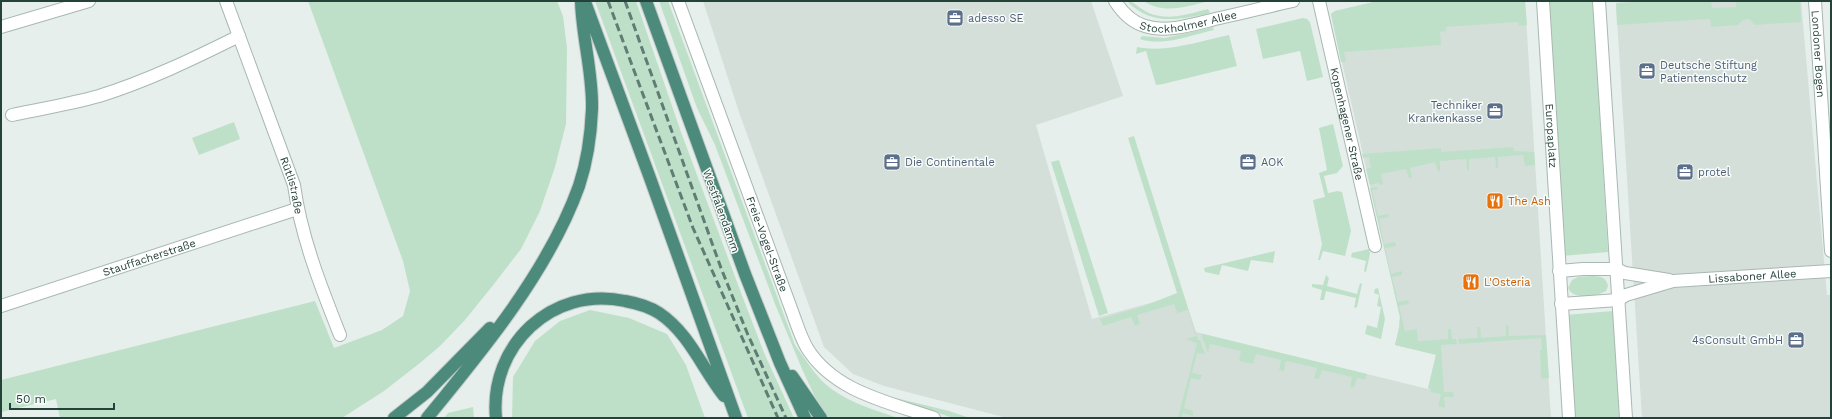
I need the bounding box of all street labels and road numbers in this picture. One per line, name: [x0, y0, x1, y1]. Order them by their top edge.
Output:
street label: Stockholmer Allee: [1138, 8, 1238, 35]
street label: Londoner Bogen: [1809, 10, 1828, 98]
street label: Kopenhagener Straße: [1328, 66, 1366, 181]
street label: Europaplatz: [1543, 103, 1560, 168]
street label: Rütlistraße: [278, 155, 306, 215]
street label: Westfalendamm: [700, 168, 742, 254]
street label: Freie-Vogel-Straße: [744, 195, 791, 293]
street label: Stauffacherstraße: [101, 236, 197, 279]
street label: Lissaboner Allee: [1708, 267, 1797, 285]

